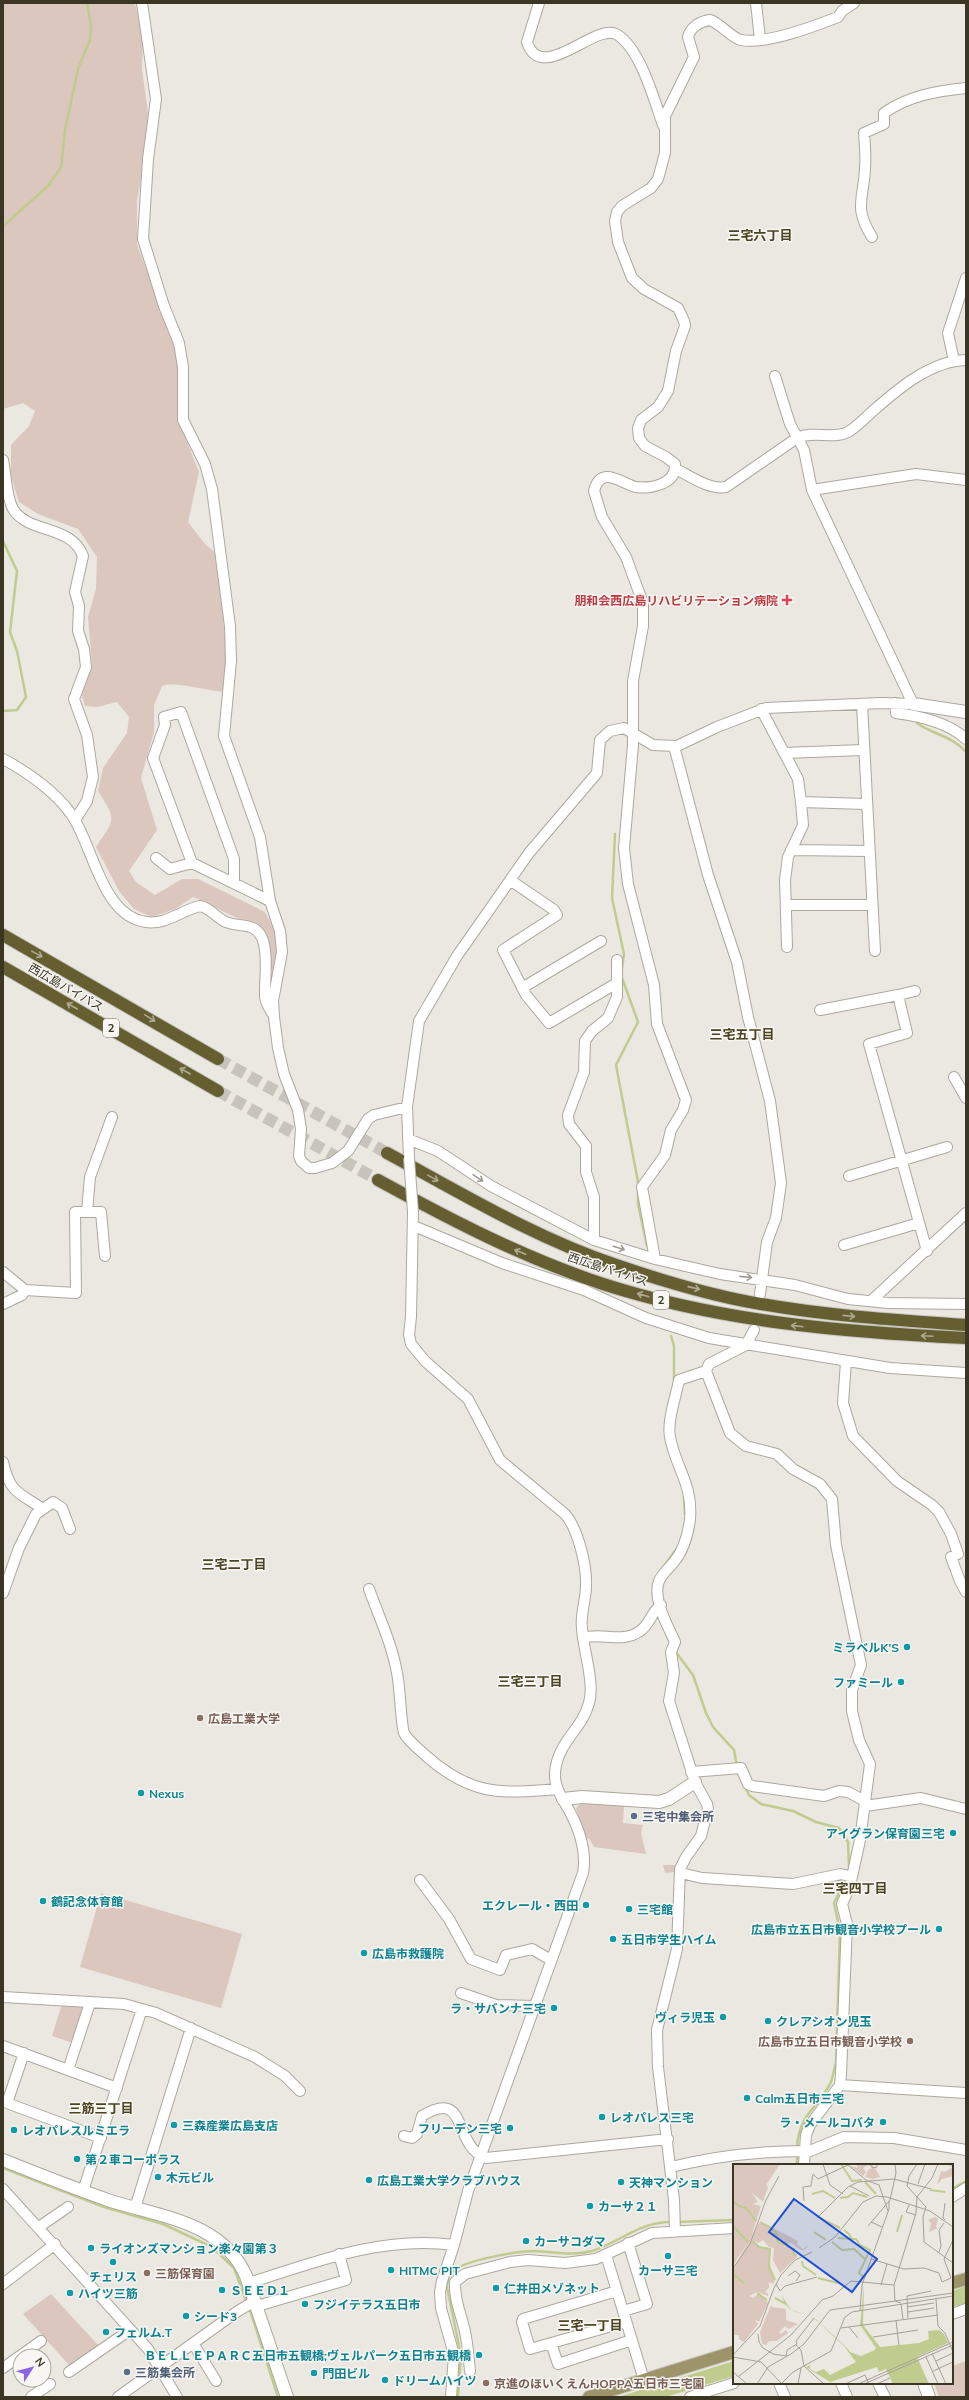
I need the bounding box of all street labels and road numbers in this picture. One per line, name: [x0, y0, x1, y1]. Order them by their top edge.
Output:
street label: 西広島バイパス: [26, 960, 106, 1014]
road number: 2: [103, 1019, 119, 1037]
street label: 西広島バイパス: [566, 1249, 650, 1289]
road number: 2: [653, 1291, 669, 1309]

